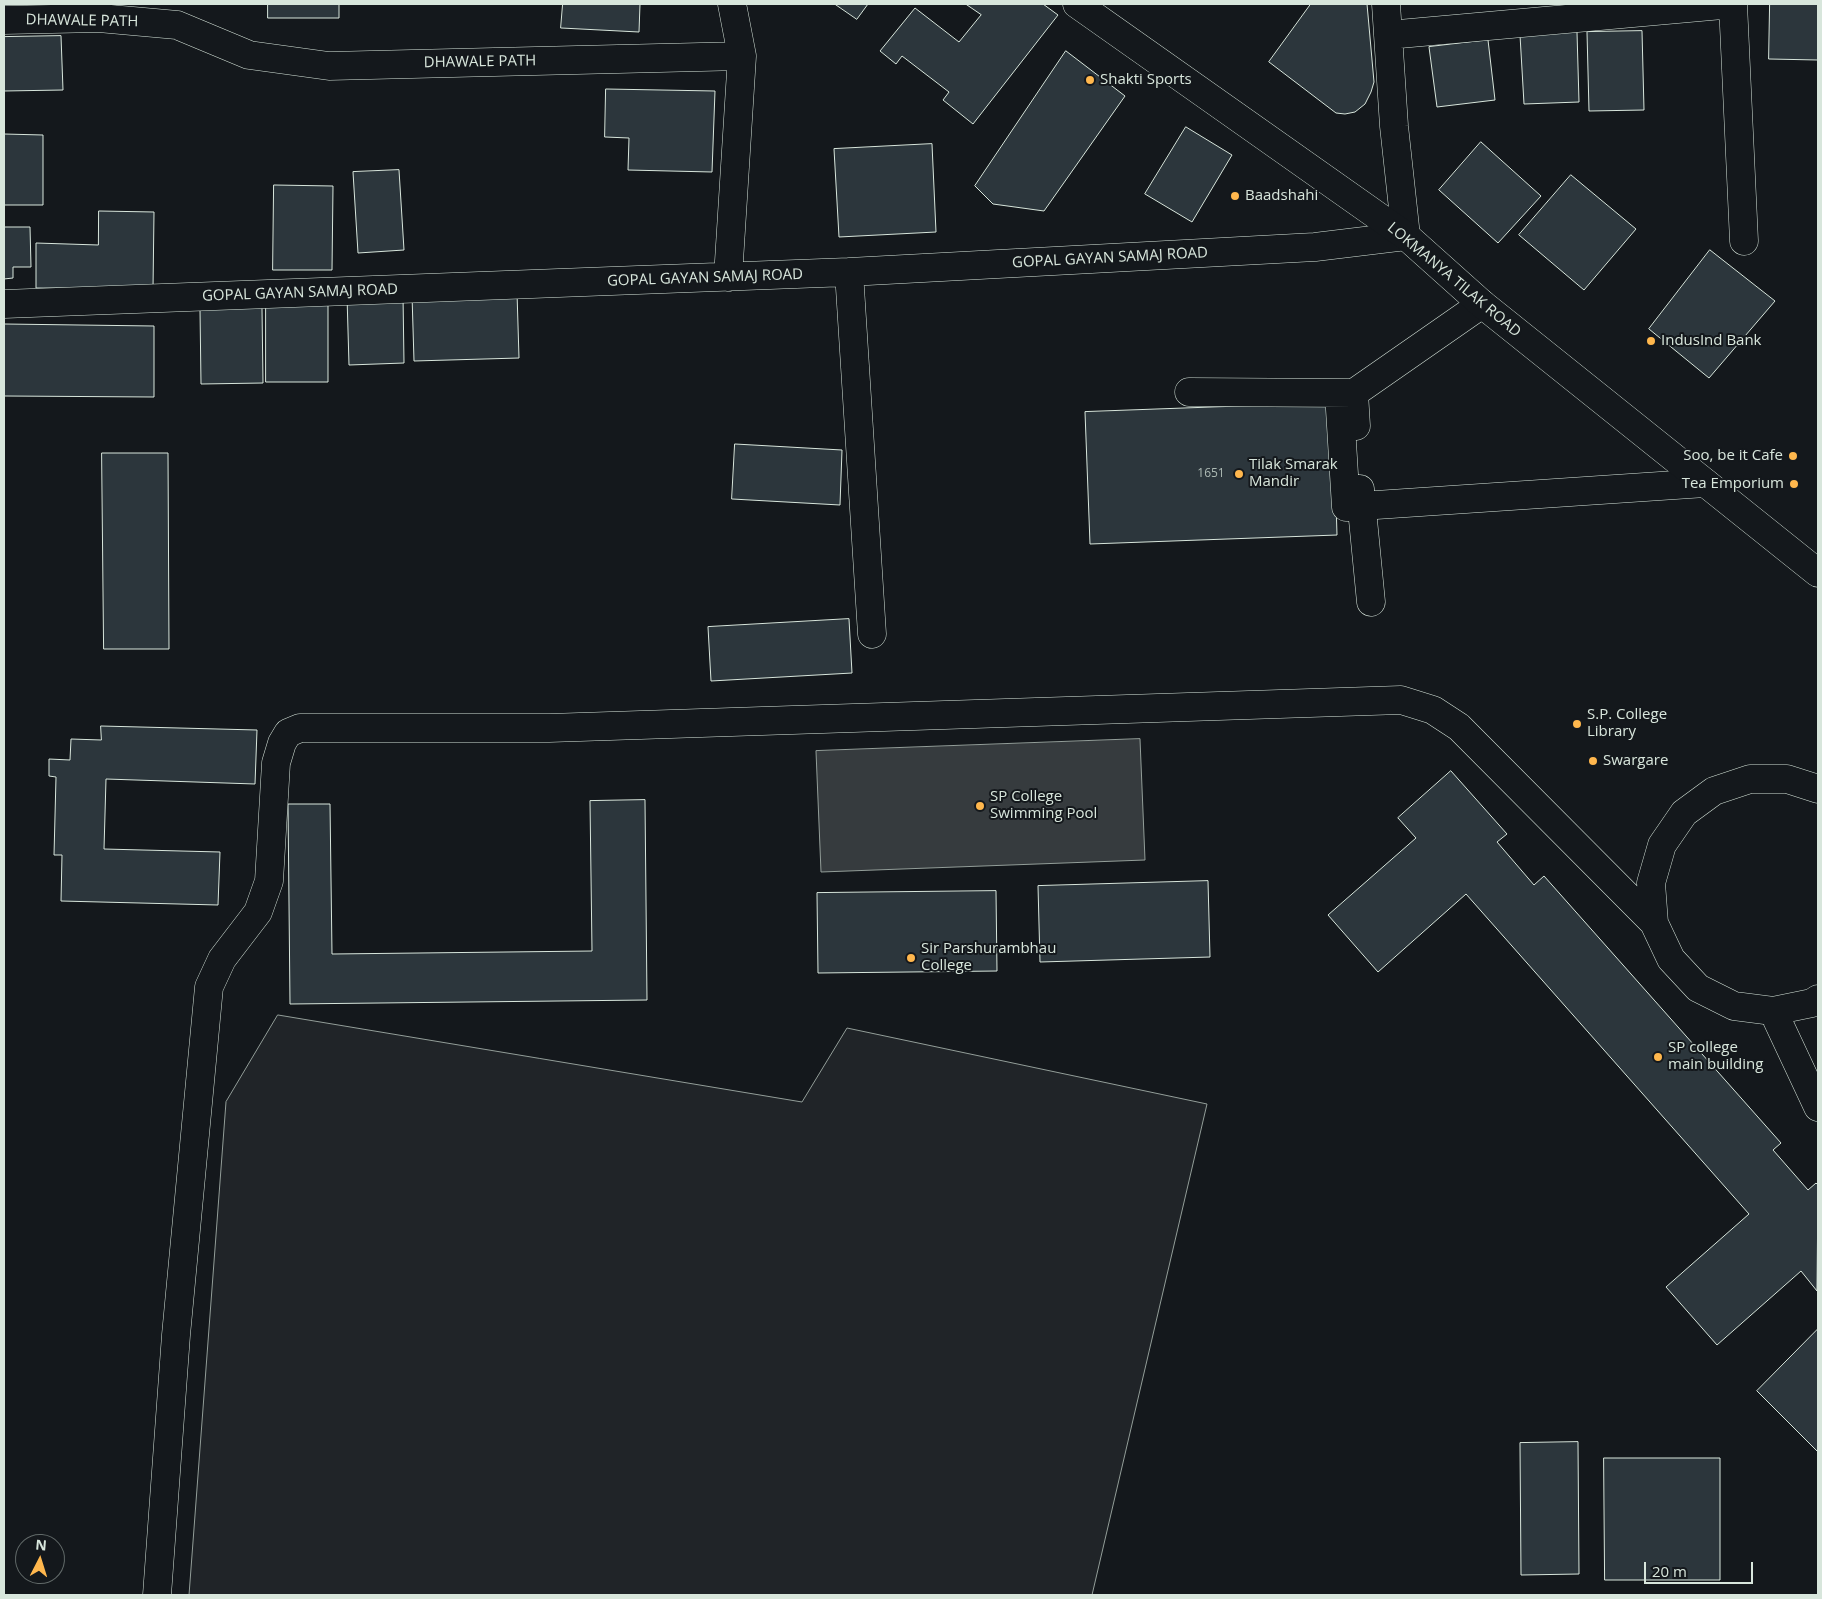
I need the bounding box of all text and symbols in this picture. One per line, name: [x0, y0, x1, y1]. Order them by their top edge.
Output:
street label: DHAWALE PATH: [26, 11, 138, 31]
street label: DHAWALE PATH: [424, 52, 536, 72]
place label: Shakti Sports: [1100, 71, 1192, 89]
marker: Shakti Sports: [1084, 74, 1096, 86]
place label: Baadshahi: [1245, 187, 1318, 205]
marker: Baadshahi: [1229, 190, 1241, 202]
street label: LOKMANYA TILAK ROAD: [1384, 219, 1524, 341]
street label: GOPAL GAYAN SAMAJ ROAD: [1012, 244, 1208, 272]
street label: GOPAL GAYAN SAMAJ ROAD: [607, 266, 803, 290]
street label: GOPAL GAYAN SAMAJ ROAD: [202, 281, 398, 305]
place label: IndusInd Bank: [1661, 332, 1761, 350]
marker: IndusInd Bank: [1645, 335, 1657, 347]
place label: Soo, be it Cafe: [1683, 447, 1783, 465]
marker: Soo, be it Cafe: [1787, 450, 1799, 462]
place label: Tilak Smarak Mandir: [1249, 456, 1338, 491]
house number: 1651: [1197, 467, 1225, 481]
marker: Tilak Smarak Mandir: [1233, 468, 1245, 480]
place label: Tea Emporium: [1682, 475, 1784, 493]
marker: Tea Emporium: [1788, 478, 1800, 490]
place label: S.P. College Library: [1587, 706, 1667, 741]
marker: S.P. College Library: [1571, 718, 1583, 730]
place label: Swargare: [1603, 752, 1668, 770]
marker: Swargare: [1587, 755, 1599, 767]
place label: SP College Swimming Pool: [990, 788, 1097, 823]
marker: SP College Swimming Pool: [974, 800, 986, 812]
place label: Sir Parshurambhau College: [921, 940, 1056, 975]
marker: Sir Parshurambhau College: [905, 952, 917, 964]
place label: SP college main building: [1668, 1039, 1763, 1074]
marker: SP college main building: [1652, 1051, 1664, 1063]
north arrow: [15, 1534, 65, 1584]
text: N: [35, 1535, 48, 1555]
scale bar: [1647, 1552, 1756, 1584]
text: 20 m: [1652, 1561, 1687, 1581]

